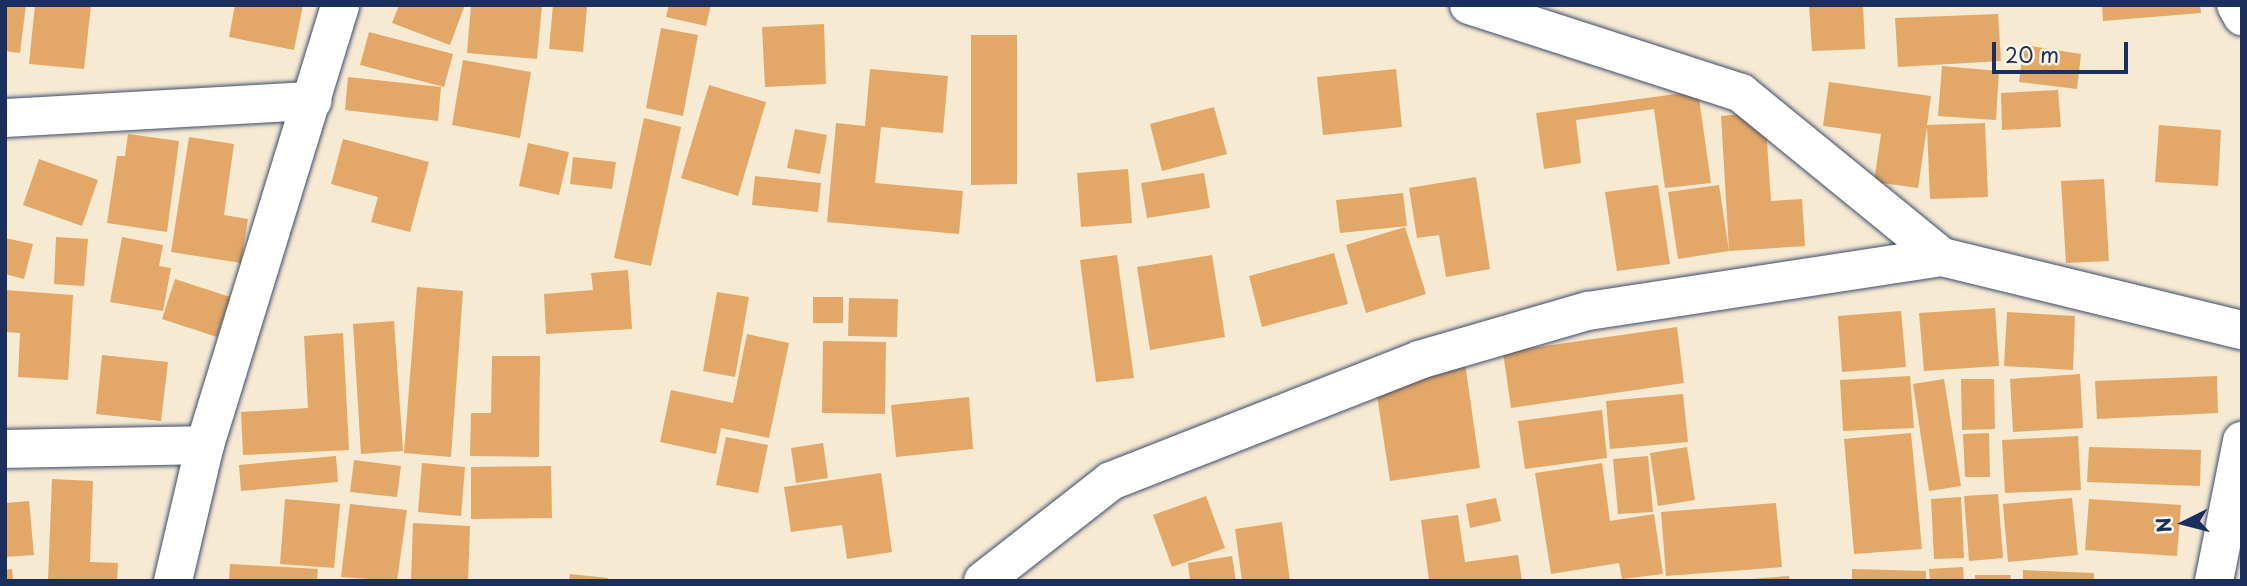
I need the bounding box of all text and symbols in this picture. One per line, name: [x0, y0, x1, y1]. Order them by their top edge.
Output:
scale bar: [1995, 28, 2132, 72]
text: 20 m: [2005, 38, 2059, 70]
north arrow: [2149, 488, 2219, 558]
text: N: [2148, 516, 2178, 534]

